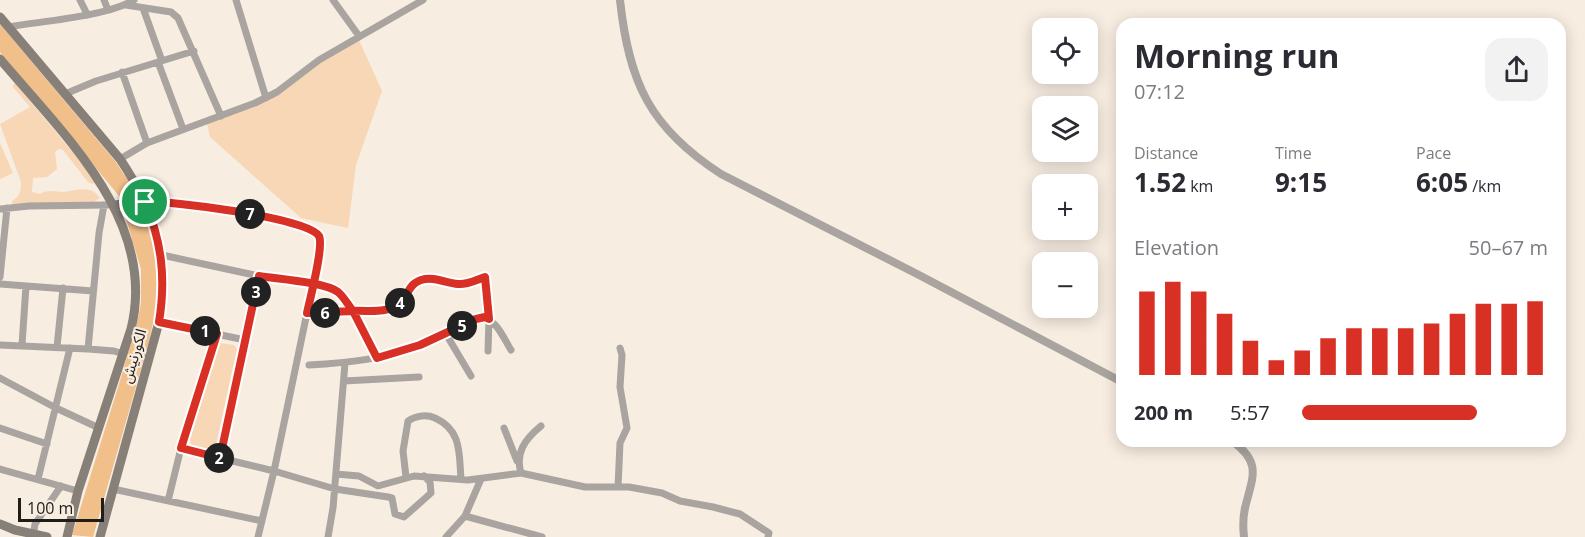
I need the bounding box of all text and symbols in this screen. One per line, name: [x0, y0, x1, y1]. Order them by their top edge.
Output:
map controls: [1032, 18, 1098, 318]
button: locate: [1032, 18, 1098, 84]
text: Morning run: [1134, 33, 1340, 78]
button: share: [1485, 38, 1548, 101]
text: 07:12: [1134, 78, 1185, 105]
button: layers: [1032, 96, 1098, 162]
text: Distance: [1134, 142, 1198, 164]
text: Time: [1275, 142, 1312, 164]
text: Pace: [1416, 142, 1451, 164]
text: 1.52: [1134, 164, 1186, 200]
text: 9:15: [1275, 164, 1327, 200]
text: 6:05: [1416, 164, 1468, 200]
button: +: [1032, 174, 1098, 240]
text: km: [1186, 175, 1213, 197]
text: /km: [1468, 175, 1501, 197]
pin: [119, 176, 170, 227]
icon: arrive: [128, 185, 161, 218]
pin: 7: [235, 199, 265, 229]
text: 7: [245, 203, 255, 225]
text: Elevation: [1134, 234, 1219, 261]
text: 50–67 m: [1469, 234, 1548, 261]
button: −: [1032, 252, 1098, 318]
pin: 3: [241, 277, 271, 307]
text: 3: [251, 281, 261, 303]
pin: 4: [385, 288, 415, 318]
text: 4: [395, 292, 405, 314]
pin: 6: [310, 298, 340, 328]
text: 6: [320, 302, 330, 324]
pin: 5: [447, 311, 477, 341]
text: 5: [457, 315, 467, 337]
pin: 1: [190, 316, 220, 346]
text: 1: [200, 320, 210, 342]
street label: الكورنيش: [116, 326, 150, 385]
text: 200 m: [1134, 399, 1193, 426]
text: 5:57: [1230, 399, 1270, 426]
pin: 2: [204, 443, 234, 473]
text: 2: [214, 447, 224, 469]
scale bar: [18, 495, 104, 522]
text: 100 m: [27, 497, 73, 519]

